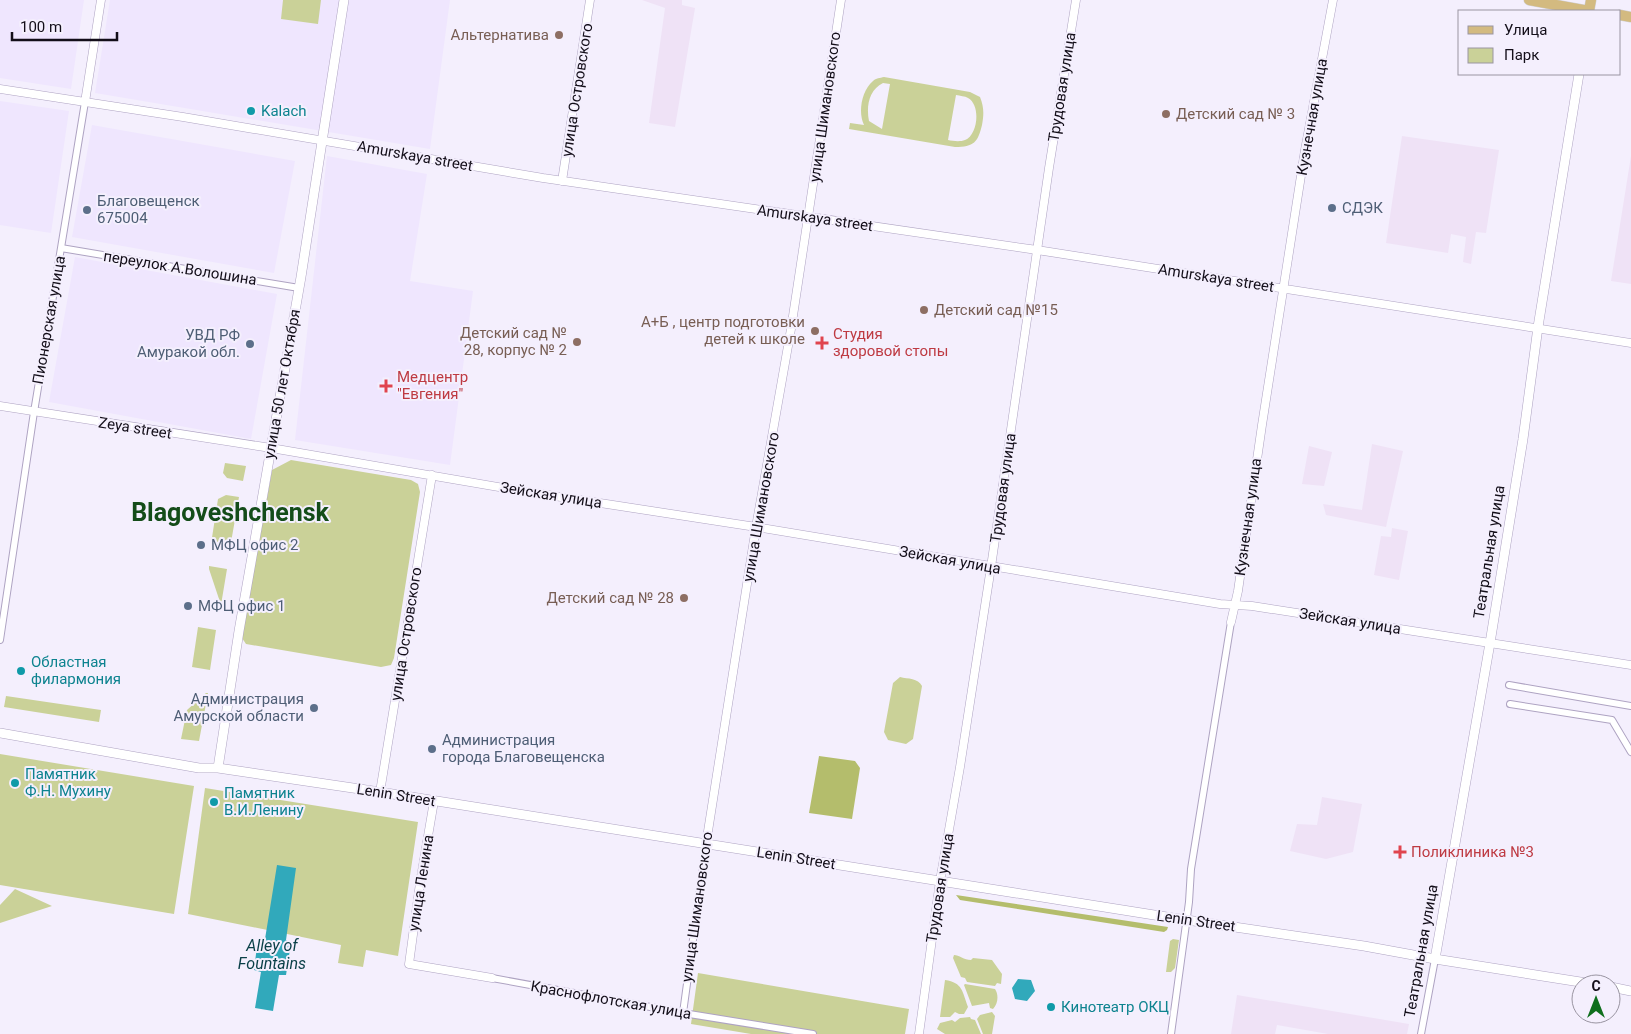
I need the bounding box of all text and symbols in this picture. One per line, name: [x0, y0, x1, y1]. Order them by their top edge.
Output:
scale bar: [12, 10, 118, 42]
legend: [1458, 10, 1621, 75]
text: 100 m: [20, 18, 62, 36]
text: Улица: [1504, 21, 1547, 39]
street label: улица Островского: [558, 22, 596, 158]
place label: Альтернатива: [450, 26, 549, 44]
marker: Альтернатива: [553, 29, 565, 41]
street label: улица Шимановского: [806, 31, 844, 183]
street label: Трудовая улица: [1044, 31, 1080, 143]
text: Парк: [1504, 46, 1539, 64]
street label: Кузнечная улица: [1293, 57, 1331, 177]
place label: Kalach: [261, 102, 307, 120]
marker: Kalach: [245, 105, 257, 117]
place label: Детский сад № 3: [1176, 105, 1295, 123]
marker: Детский сад № 3: [1160, 108, 1172, 120]
street label: Amurskaya street: [356, 137, 474, 175]
place label: Благовещенск 675004: [97, 192, 200, 227]
place label: СДЭК: [1342, 199, 1383, 217]
street label: Amurskaya street: [756, 201, 874, 235]
marker: СДЭК: [1326, 202, 1338, 214]
marker: Благовещенск 675004: [81, 204, 93, 216]
street label: переулок А.Волошина: [102, 247, 258, 289]
street label: Пионерская улица: [29, 254, 69, 386]
street label: Amurskaya street: [1157, 260, 1275, 296]
place label: Детский сад №15: [934, 301, 1058, 319]
marker: Детский сад №15: [918, 304, 930, 316]
street label: улица 50 лет Октября: [260, 308, 304, 460]
place label: А+Б , центр подготовки детей к школе: [641, 313, 805, 348]
place label: Детский сад № 28, корпус № 2: [460, 324, 567, 359]
marker: А+Б , центр подготовки детей к школе: [809, 325, 821, 337]
place label: Студия здоровой стопы: [833, 325, 948, 360]
place label: УВД РФ Амуракой обл.: [137, 326, 240, 361]
marker: Детский сад № 28, корпус № 2: [571, 336, 583, 348]
marker: Студия здоровой стопы: [815, 336, 829, 350]
marker: УВД РФ Амуракой обл.: [244, 338, 256, 350]
place label: Медцентр "Евгения": [397, 368, 468, 403]
marker: Медцентр "Евгения": [379, 379, 393, 393]
street label: Zeya street: [97, 413, 173, 443]
street label: улица Шимановского: [739, 431, 783, 583]
street label: Трудовая улица: [986, 432, 1020, 544]
street label: Кузнечная улица: [1231, 457, 1265, 577]
street label: Зейская улица: [499, 478, 603, 512]
street label: Театральная улица: [1470, 484, 1508, 620]
district label: Blagoveshchensk: [131, 498, 330, 527]
place label: МФЦ офис 2: [211, 536, 298, 554]
marker: МФЦ офис 2: [195, 539, 207, 551]
street label: Зейская улица: [898, 542, 1002, 578]
street label: улица Островского: [387, 566, 425, 702]
place label: Детский сад № 28: [546, 589, 674, 607]
marker: Детский сад № 28: [678, 592, 690, 604]
place label: МФЦ офис 1: [198, 597, 285, 615]
marker: МФЦ офис 1: [182, 600, 194, 612]
street label: Зейская улица: [1298, 604, 1402, 638]
place label: Областная филармония: [31, 653, 121, 688]
marker: Областная филармония: [15, 665, 27, 677]
place label: Администрация Амурской области: [173, 690, 304, 725]
marker: Администрация Амурской области: [308, 702, 320, 714]
place label: Администрация города Благовещенска: [442, 731, 605, 766]
marker: Администрация города Благовещенска: [426, 743, 438, 755]
place label: Памятник Ф.Н. Мухину: [25, 765, 111, 800]
marker: Памятник Ф.Н. Мухину: [9, 777, 21, 789]
street label: Lenin Street: [355, 780, 437, 810]
place label: Памятник В.И.Ленину: [224, 784, 304, 819]
marker: Памятник В.И.Ленину: [208, 796, 220, 808]
street label: улица Шимановского: [678, 831, 716, 983]
street label: Трудовая улица: [922, 832, 958, 944]
street label: улица Ленина: [404, 833, 438, 933]
street label: Lenin Street: [755, 843, 837, 873]
place label: Поликлиника №3: [1411, 843, 1534, 861]
marker: Поликлиника №3: [1393, 845, 1407, 859]
street label: Театральная улица: [1400, 883, 1442, 1019]
street label: Lenin Street: [1155, 907, 1237, 935]
water label: Alley of Fountains: [238, 936, 306, 973]
north arrow: [1571, 974, 1621, 1024]
street label: Краснофлотская улица: [529, 977, 693, 1023]
text: С: [1591, 978, 1601, 994]
place label: Кинотеатр ОКЦ: [1061, 998, 1169, 1016]
marker: Кинотеатр ОКЦ: [1045, 1001, 1057, 1013]

